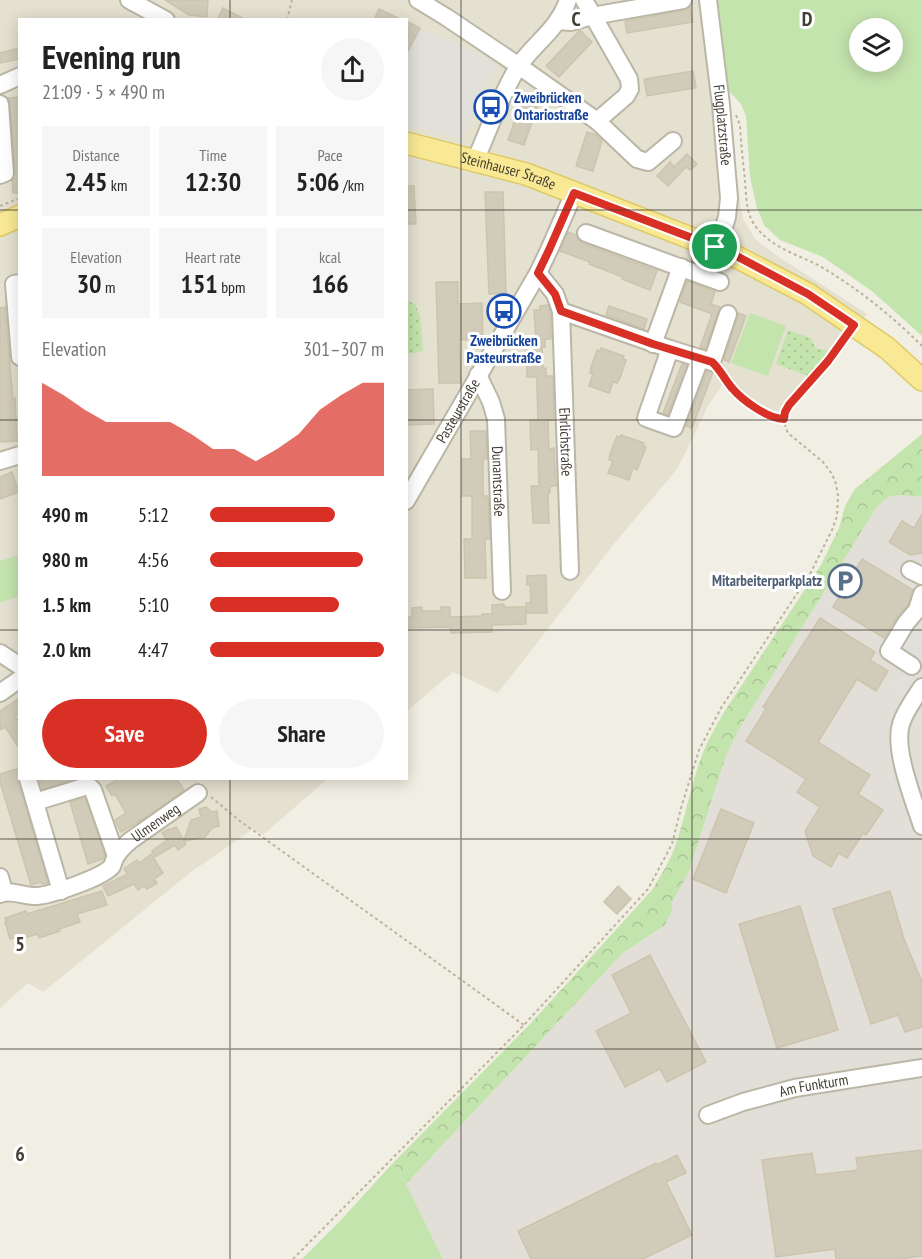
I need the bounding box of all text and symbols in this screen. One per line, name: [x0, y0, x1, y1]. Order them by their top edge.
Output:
text: C: [571, 6, 581, 32]
text: D: [802, 6, 813, 32]
map controls: [849, 18, 903, 72]
button: layers: [849, 18, 903, 72]
text: Evening run: [42, 35, 181, 78]
button: share: [321, 38, 384, 101]
text: 21:09 · 5 × 490 m: [42, 79, 165, 105]
street label: Flugplatzstraße: [710, 84, 736, 166]
place label: Zweibrücken Ontariostraße: [514, 88, 589, 124]
bus stop icon: Zweibrücken Ontariostraße: [473, 89, 509, 125]
text: Distance: [72, 145, 120, 165]
text: Time: [199, 145, 227, 165]
text: Pace: [317, 145, 343, 165]
street label: Steinhauser Straße: [459, 148, 559, 194]
text: 2.45: [65, 165, 107, 198]
text: 12:30: [185, 165, 241, 198]
text: 5:06: [296, 165, 340, 198]
text: km: [107, 175, 127, 195]
text: /km: [340, 175, 364, 195]
pin: [689, 221, 740, 272]
icon: arrive: [698, 230, 731, 263]
text: Elevation: [70, 247, 122, 267]
text: Heart rate: [185, 247, 241, 267]
text: kcal: [319, 247, 341, 267]
text: 30: [77, 267, 102, 300]
text: 151: [180, 267, 218, 300]
text: 166: [311, 267, 349, 300]
text: m: [102, 277, 115, 297]
text: bpm: [218, 277, 246, 297]
bus stop icon: Zweibrücken Pasteurstraße: [486, 293, 522, 329]
place label: Zweibrücken Pasteurstraße: [467, 331, 541, 367]
text: Elevation: [42, 336, 106, 362]
text: 301–307 m: [303, 336, 384, 362]
street label: Pasteurstraße: [432, 375, 484, 446]
street label: Ehrlichstraße: [555, 407, 577, 477]
street label: Dunantstraße: [488, 446, 509, 517]
text: 490 m: [42, 502, 88, 528]
text: 5:12: [138, 502, 169, 528]
text: 980 m: [42, 547, 88, 573]
text: 4:56: [138, 547, 169, 573]
parking icon: Mitarbeiterparkplatz: [827, 563, 863, 599]
place label: Mitarbeiterparkplatz: [712, 571, 822, 590]
text: 1.5 km: [42, 592, 91, 618]
text: 5:10: [138, 592, 169, 618]
text: 2.0 km: [42, 637, 91, 663]
text: 4:47: [138, 637, 169, 663]
button: Save: [42, 699, 207, 768]
button: Share: [219, 699, 384, 768]
street label: Ulmenweg: [127, 799, 183, 846]
text: 5: [15, 931, 25, 957]
street label: Am Funkturm: [777, 1070, 849, 1101]
text: 6: [15, 1141, 25, 1167]

